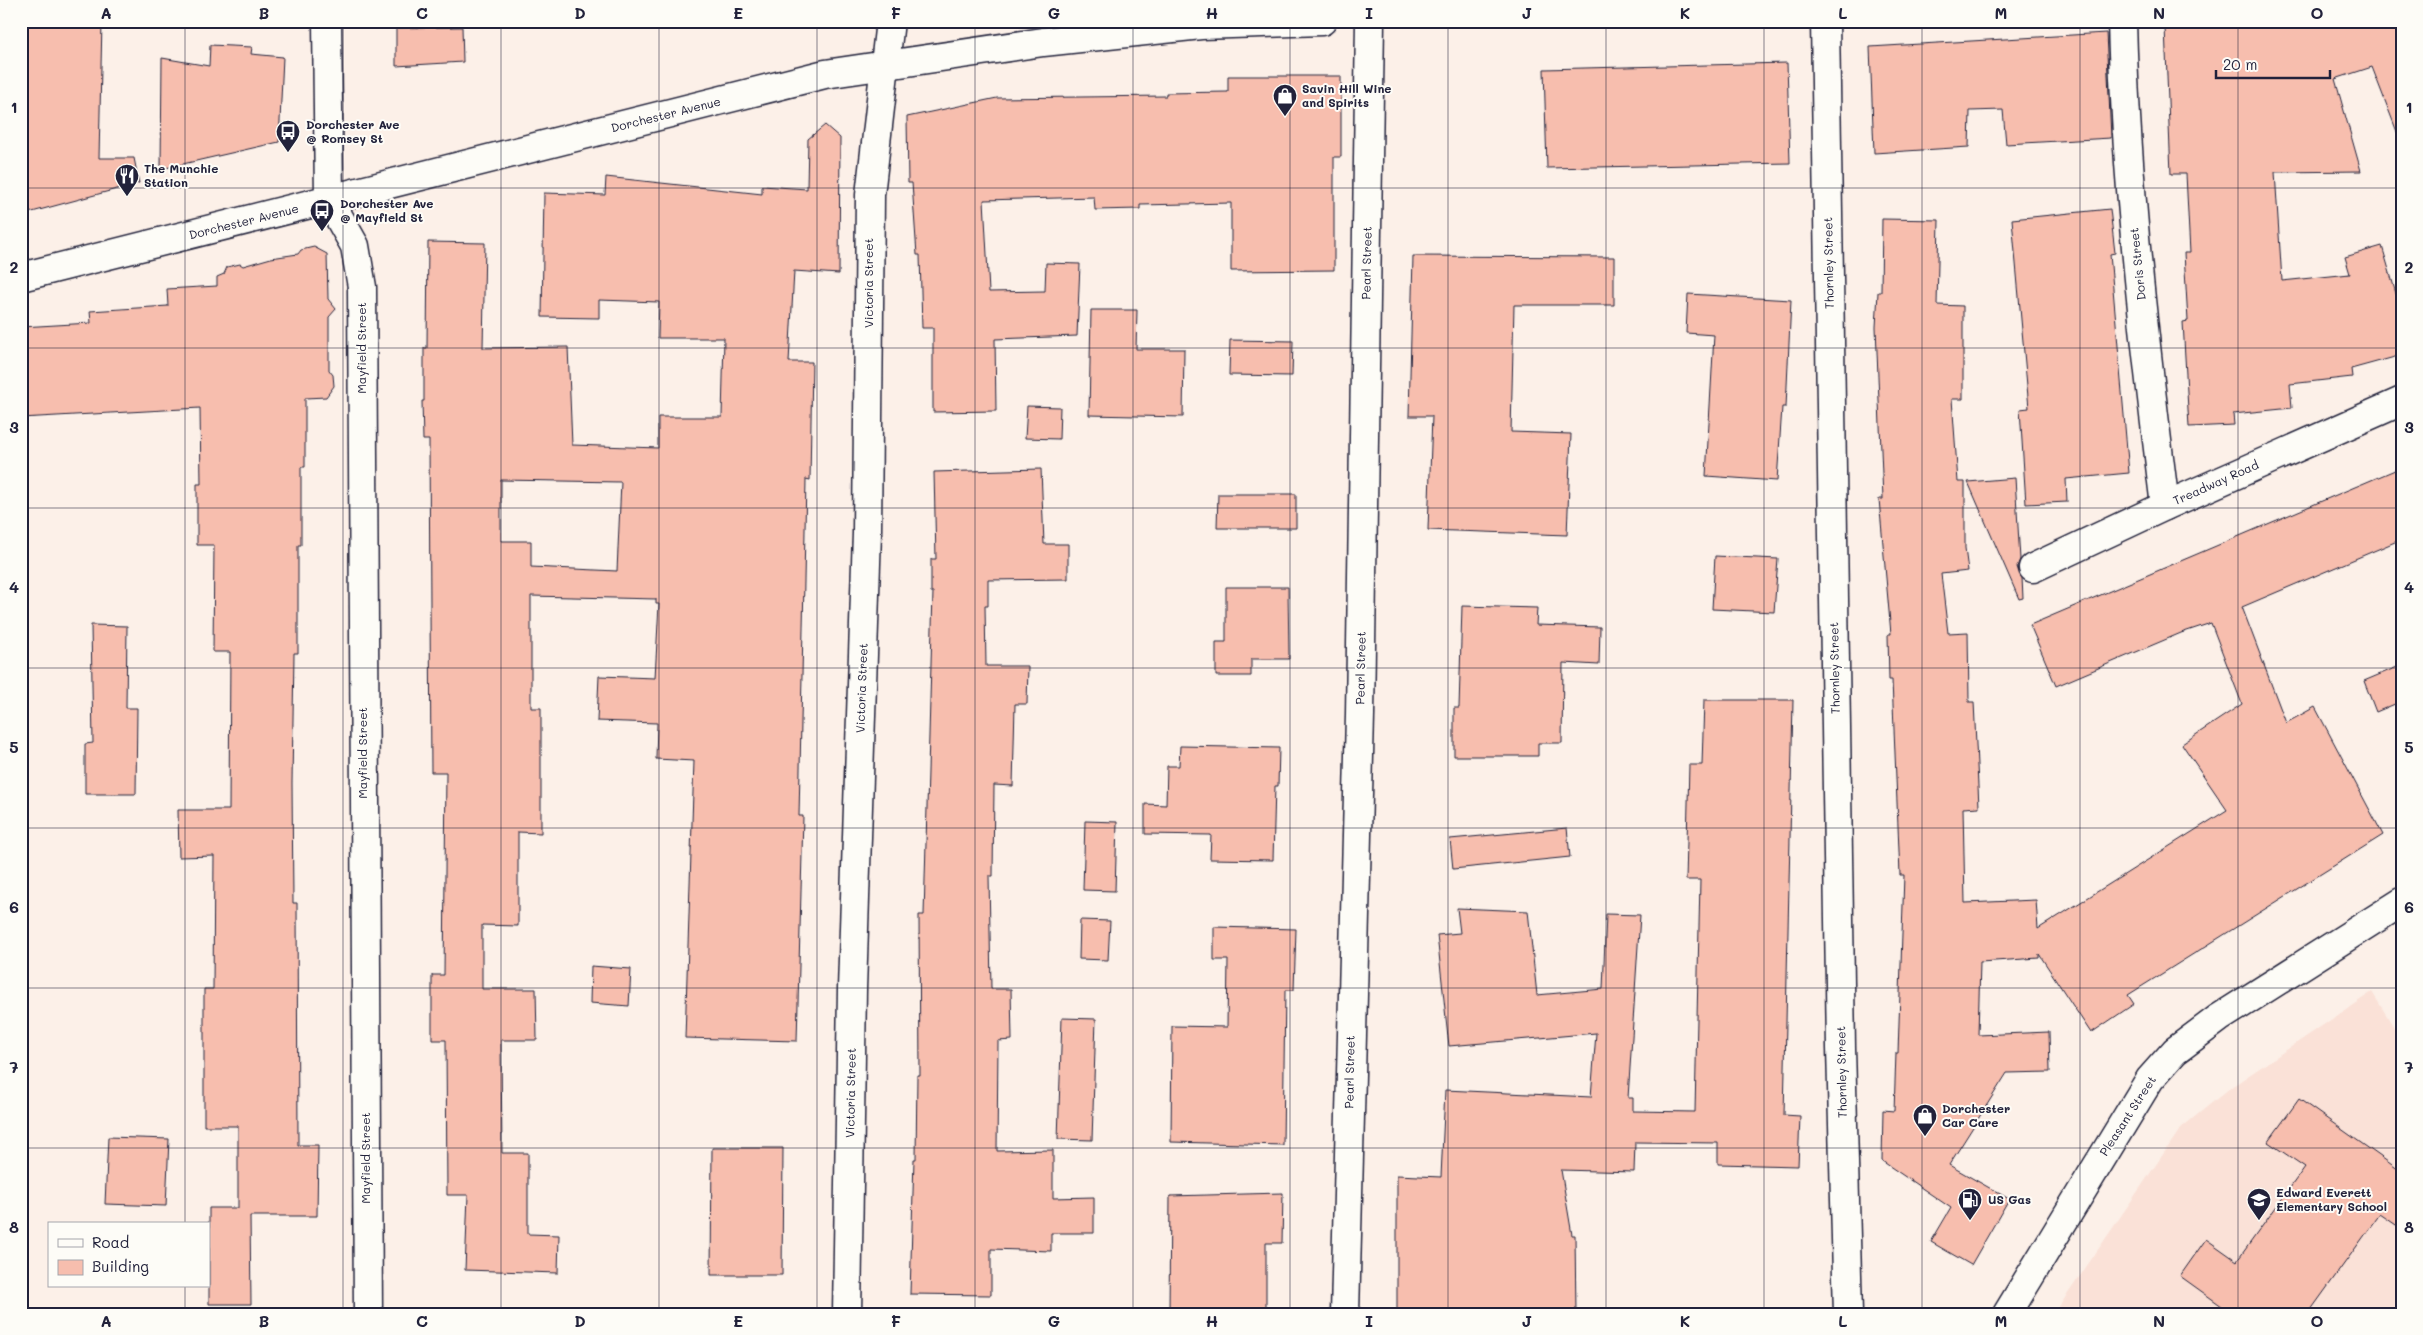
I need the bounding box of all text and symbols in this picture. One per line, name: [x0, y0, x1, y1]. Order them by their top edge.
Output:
text: A: [100, 2, 112, 23]
text: B: [259, 2, 269, 23]
text: C: [416, 2, 428, 23]
text: D: [574, 2, 586, 23]
text: E: [733, 2, 743, 23]
text: F: [891, 2, 901, 23]
text: G: [1048, 2, 1060, 23]
text: H: [1206, 2, 1218, 23]
text: I: [1365, 2, 1373, 23]
text: J: [1522, 2, 1532, 23]
text: K: [1680, 2, 1690, 23]
text: L: [1838, 2, 1848, 23]
text: M: [1995, 2, 2007, 23]
text: N: [2153, 2, 2165, 23]
text: O: [2311, 2, 2324, 23]
scale bar: [2216, 48, 2329, 80]
text: 20 m: [2223, 54, 2257, 74]
place label: Savin Hill Wine and Spirits: [1302, 80, 1392, 110]
shop icon: Savin Hill Wine and Spirits: [1272, 83, 1298, 117]
street label: Dorchester Avenue: [609, 93, 722, 135]
text: 1: [10, 96, 18, 117]
text: 1: [2405, 96, 2413, 117]
place label: Dorchester Ave @ Romsey St: [306, 116, 399, 146]
bus stop icon: Dorchester Ave @ Romsey St: [275, 119, 301, 153]
place label: The Munchie Station: [144, 160, 218, 190]
restaurant icon: The Munchie Station: [114, 163, 140, 197]
place label: Dorchester Ave @ Mayfield St: [340, 195, 433, 225]
bus stop icon: Dorchester Ave @ Mayfield St: [309, 198, 335, 232]
street label: Dorchester Avenue: [187, 200, 300, 242]
street label: Thornley Street: [1819, 217, 1837, 309]
street label: Pearl Street: [1357, 226, 1375, 300]
street label: Doris Street: [2125, 227, 2149, 301]
street label: Victoria Street: [860, 238, 876, 328]
text: 2: [10, 256, 19, 277]
text: 2: [2405, 256, 2414, 277]
street label: Mayfield Street: [353, 302, 369, 394]
text: 3: [9, 416, 19, 437]
text: 3: [2404, 416, 2414, 437]
street label: Treadway Road: [2170, 456, 2261, 508]
text: 4: [9, 576, 19, 597]
text: 4: [2404, 576, 2414, 597]
street label: Thornley Street: [1825, 622, 1843, 714]
street label: Pearl Street: [1351, 631, 1369, 705]
street label: Victoria Street: [851, 643, 871, 733]
street label: Mayfield Street: [354, 707, 370, 799]
text: 5: [9, 736, 19, 757]
text: 5: [2404, 736, 2414, 757]
text: 6: [9, 896, 19, 917]
text: 6: [2404, 896, 2414, 917]
street label: Thornley Street: [1832, 1026, 1850, 1118]
street label: Pearl Street: [1340, 1035, 1358, 1109]
street label: Victoria Street: [841, 1048, 859, 1138]
text: 7: [10, 1056, 19, 1077]
text: 7: [2405, 1056, 2414, 1077]
street label: Pleasant Street: [2095, 1072, 2159, 1159]
place label: Dorchester Car Care: [1942, 1100, 2010, 1130]
shop icon: Dorchester Car Care: [1912, 1103, 1938, 1137]
street label: Mayfield Street: [357, 1112, 373, 1204]
place label: Edward Everett Elementary School: [2276, 1184, 2387, 1214]
fuel station icon: US Gas: [1957, 1187, 1983, 1221]
school or university icon: Edward Everett Elementary School: [2246, 1187, 2272, 1221]
place label: US Gas: [1988, 1191, 2031, 1207]
text: 8: [9, 1216, 19, 1237]
text: 8: [2404, 1216, 2414, 1237]
legend: [48, 1222, 210, 1288]
text: Road: [92, 1232, 129, 1252]
text: Building: [92, 1256, 149, 1276]
text: A: [100, 1310, 112, 1331]
text: B: [259, 1310, 269, 1331]
text: C: [416, 1310, 428, 1331]
text: D: [574, 1310, 586, 1331]
text: E: [733, 1310, 743, 1331]
text: F: [891, 1310, 901, 1331]
text: G: [1048, 1310, 1060, 1331]
text: H: [1206, 1310, 1218, 1331]
text: I: [1365, 1310, 1373, 1331]
text: J: [1522, 1310, 1532, 1331]
text: K: [1680, 1310, 1690, 1331]
text: L: [1838, 1310, 1848, 1331]
text: M: [1995, 1310, 2007, 1331]
text: N: [2153, 1310, 2165, 1331]
text: O: [2311, 1310, 2324, 1331]

